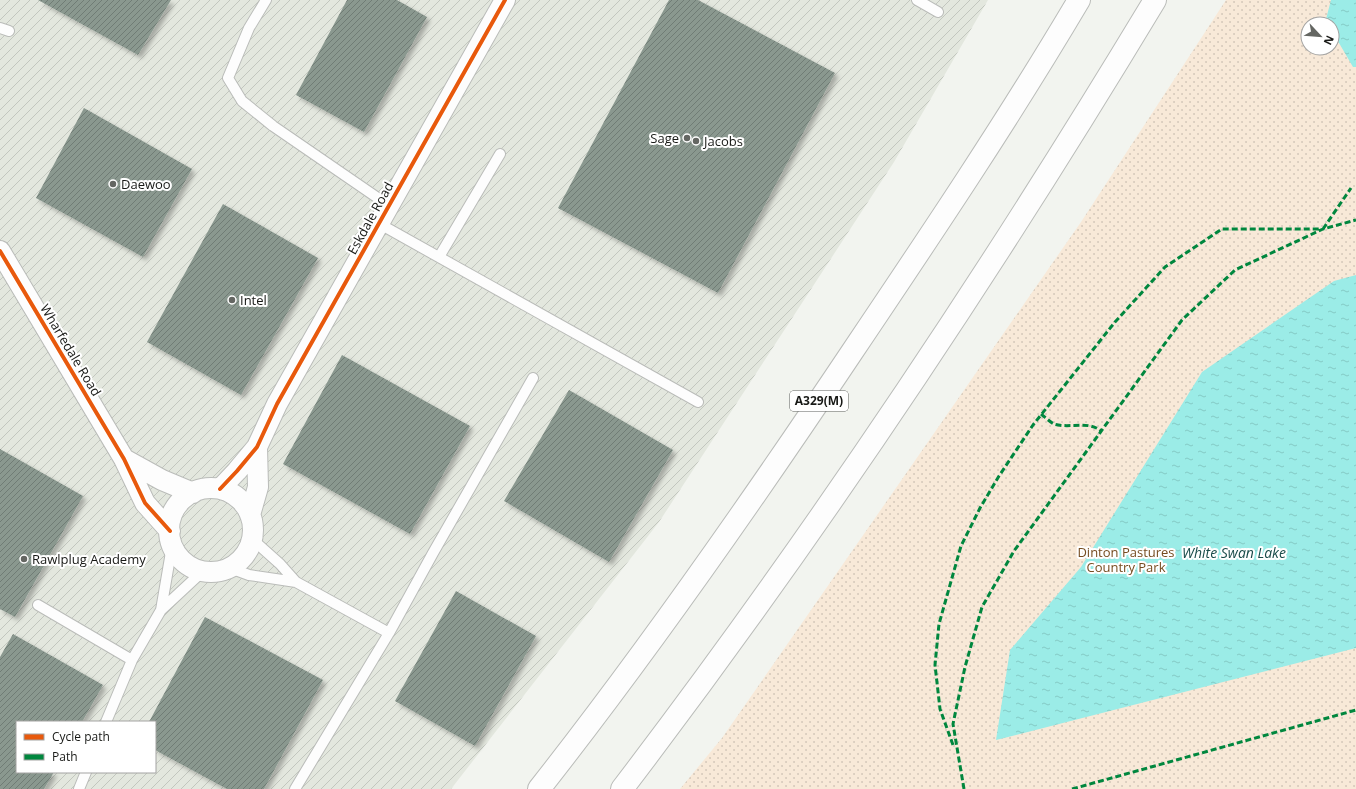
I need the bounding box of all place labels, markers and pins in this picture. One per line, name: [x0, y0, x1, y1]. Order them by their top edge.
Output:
place label: Sage: [650, 129, 679, 147]
place label: Jacobs: [702, 132, 743, 150]
marker: Sage: [682, 133, 692, 143]
marker: Jacobs: [691, 136, 701, 146]
place label: Daewoo: [121, 175, 171, 193]
marker: Daewoo: [108, 179, 118, 189]
place label: Intel: [240, 291, 267, 309]
marker: Intel: [227, 295, 237, 305]
place label: Rawlplug Academy: [32, 550, 146, 568]
marker: Rawlplug Academy: [19, 554, 29, 564]

